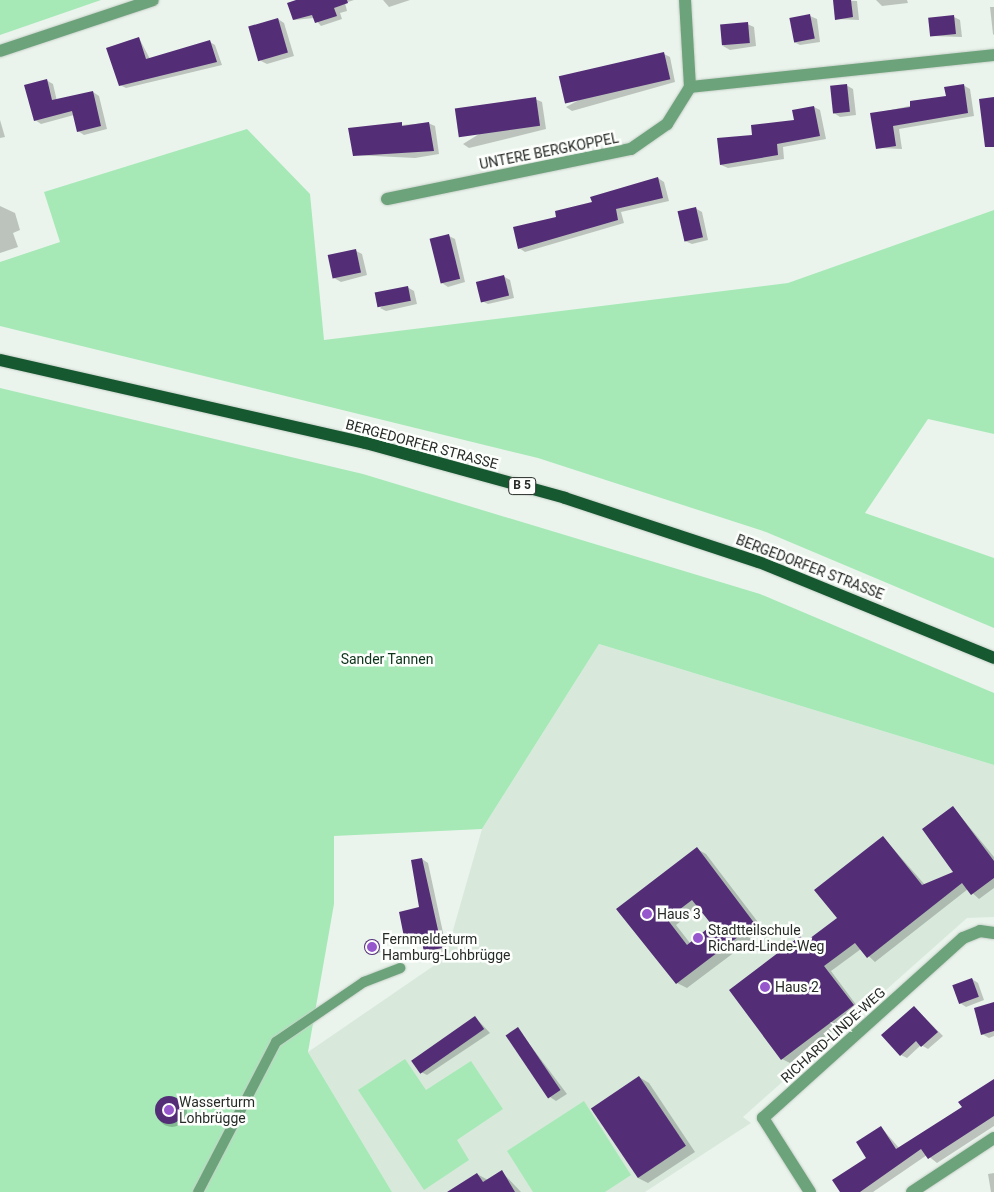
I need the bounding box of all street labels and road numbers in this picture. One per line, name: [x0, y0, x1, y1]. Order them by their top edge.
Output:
street label: UNTERE BERGKOPPEL: [478, 129, 620, 173]
street label: BERGEDORFER STRASSE: [344, 416, 500, 472]
road number: B 5: [507, 476, 537, 496]
street label: BERGEDORFER STRASSE: [734, 531, 886, 603]
street label: RICHARD-LINDE-WEG: [777, 984, 889, 1086]

